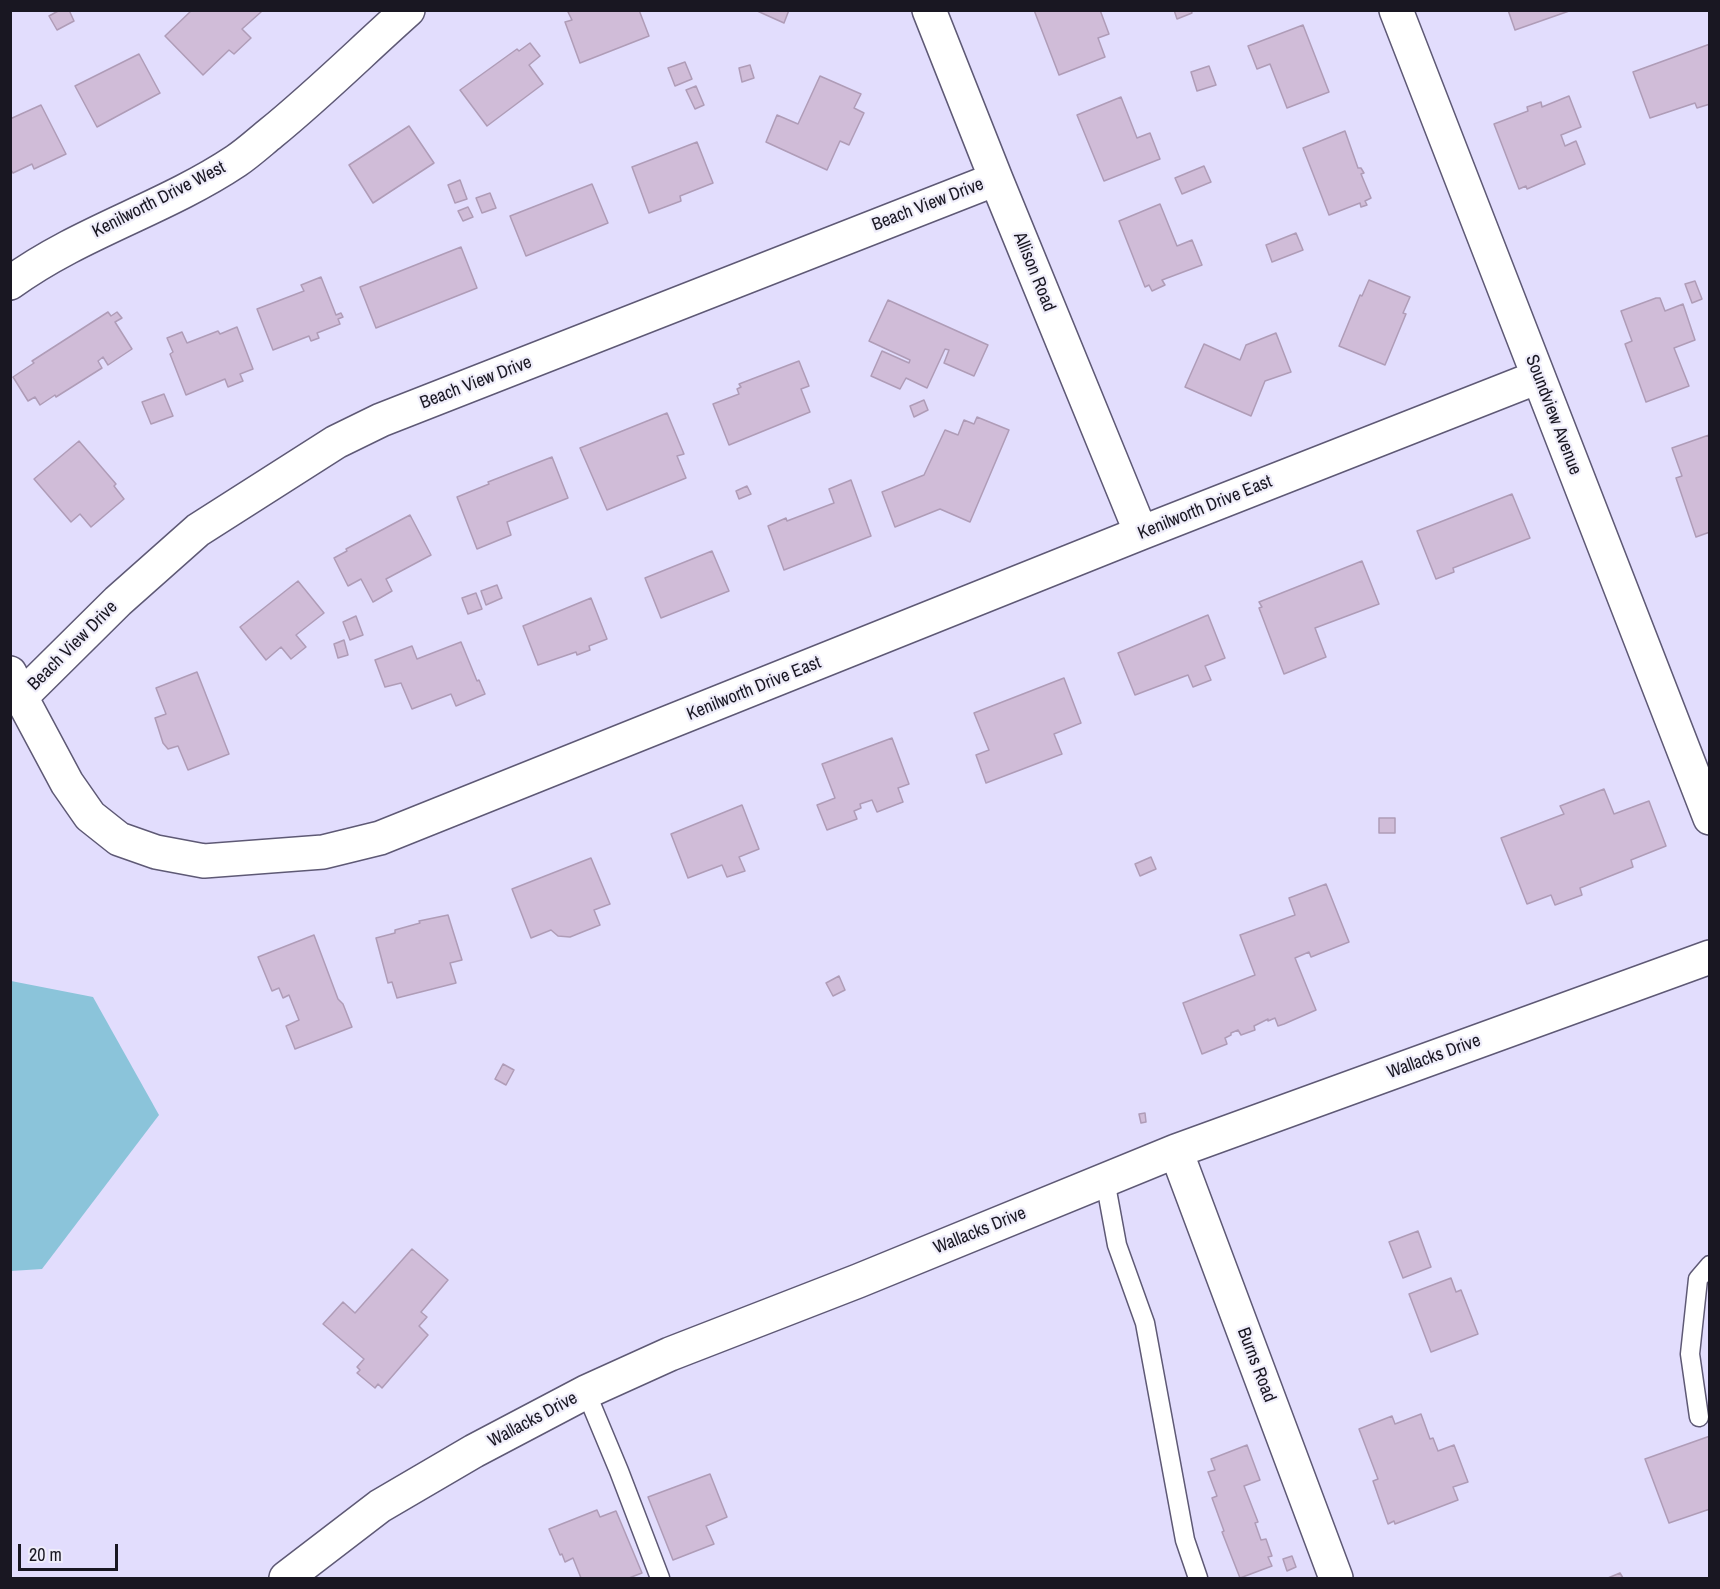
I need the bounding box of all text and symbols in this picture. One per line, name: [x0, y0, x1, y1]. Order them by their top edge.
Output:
street label: Kenilworth Drive West: [89, 157, 229, 243]
street label: Beach View Drive: [869, 174, 987, 236]
street label: Allison Road: [1008, 229, 1060, 315]
street label: Beach View Drive: [417, 352, 535, 414]
street label: Soundview Avenue: [1520, 352, 1586, 478]
street label: Kenilworth Drive East: [1135, 471, 1275, 545]
street label: Beach View Drive: [24, 597, 122, 695]
street label: Kenilworth Drive East: [684, 652, 824, 726]
street label: Wallacks Drive: [1384, 1030, 1484, 1084]
street label: Wallacks Drive: [931, 1203, 1029, 1259]
street label: Burns Road: [1232, 1325, 1280, 1405]
street label: Wallacks Drive: [485, 1387, 581, 1453]
scale bar: [21, 1532, 122, 1570]
text: 20 m: [29, 1542, 62, 1567]

